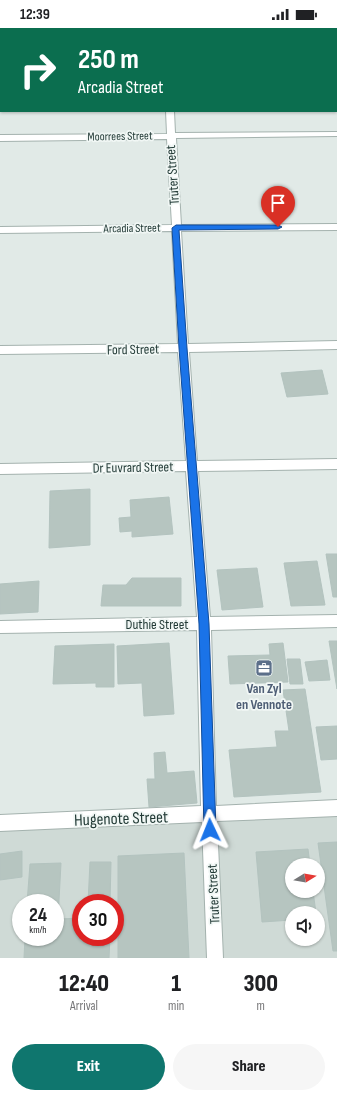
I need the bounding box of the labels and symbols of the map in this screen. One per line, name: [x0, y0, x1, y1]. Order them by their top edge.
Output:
street label: Moorrees Street: [87, 128, 153, 145]
street label: Truter Street: [162, 144, 183, 206]
pin: [261, 186, 295, 227]
street label: Arcadia Street: [102, 220, 161, 237]
street label: Ford Street: [107, 341, 159, 358]
street label: Dr Euvrard Street: [92, 458, 174, 477]
street label: Duthie Street: [126, 616, 189, 633]
office icon: Van Zyl en Vennote: [254, 658, 274, 678]
place label: Van Zyl en Vennote: [236, 680, 292, 713]
street label: Hugenote Street: [74, 807, 168, 831]
position arrow: [189, 809, 231, 851]
north arrow: [285, 858, 325, 898]
street label: Truter Street: [203, 864, 224, 924]
speed limit sign: 30: [72, 894, 124, 946]

